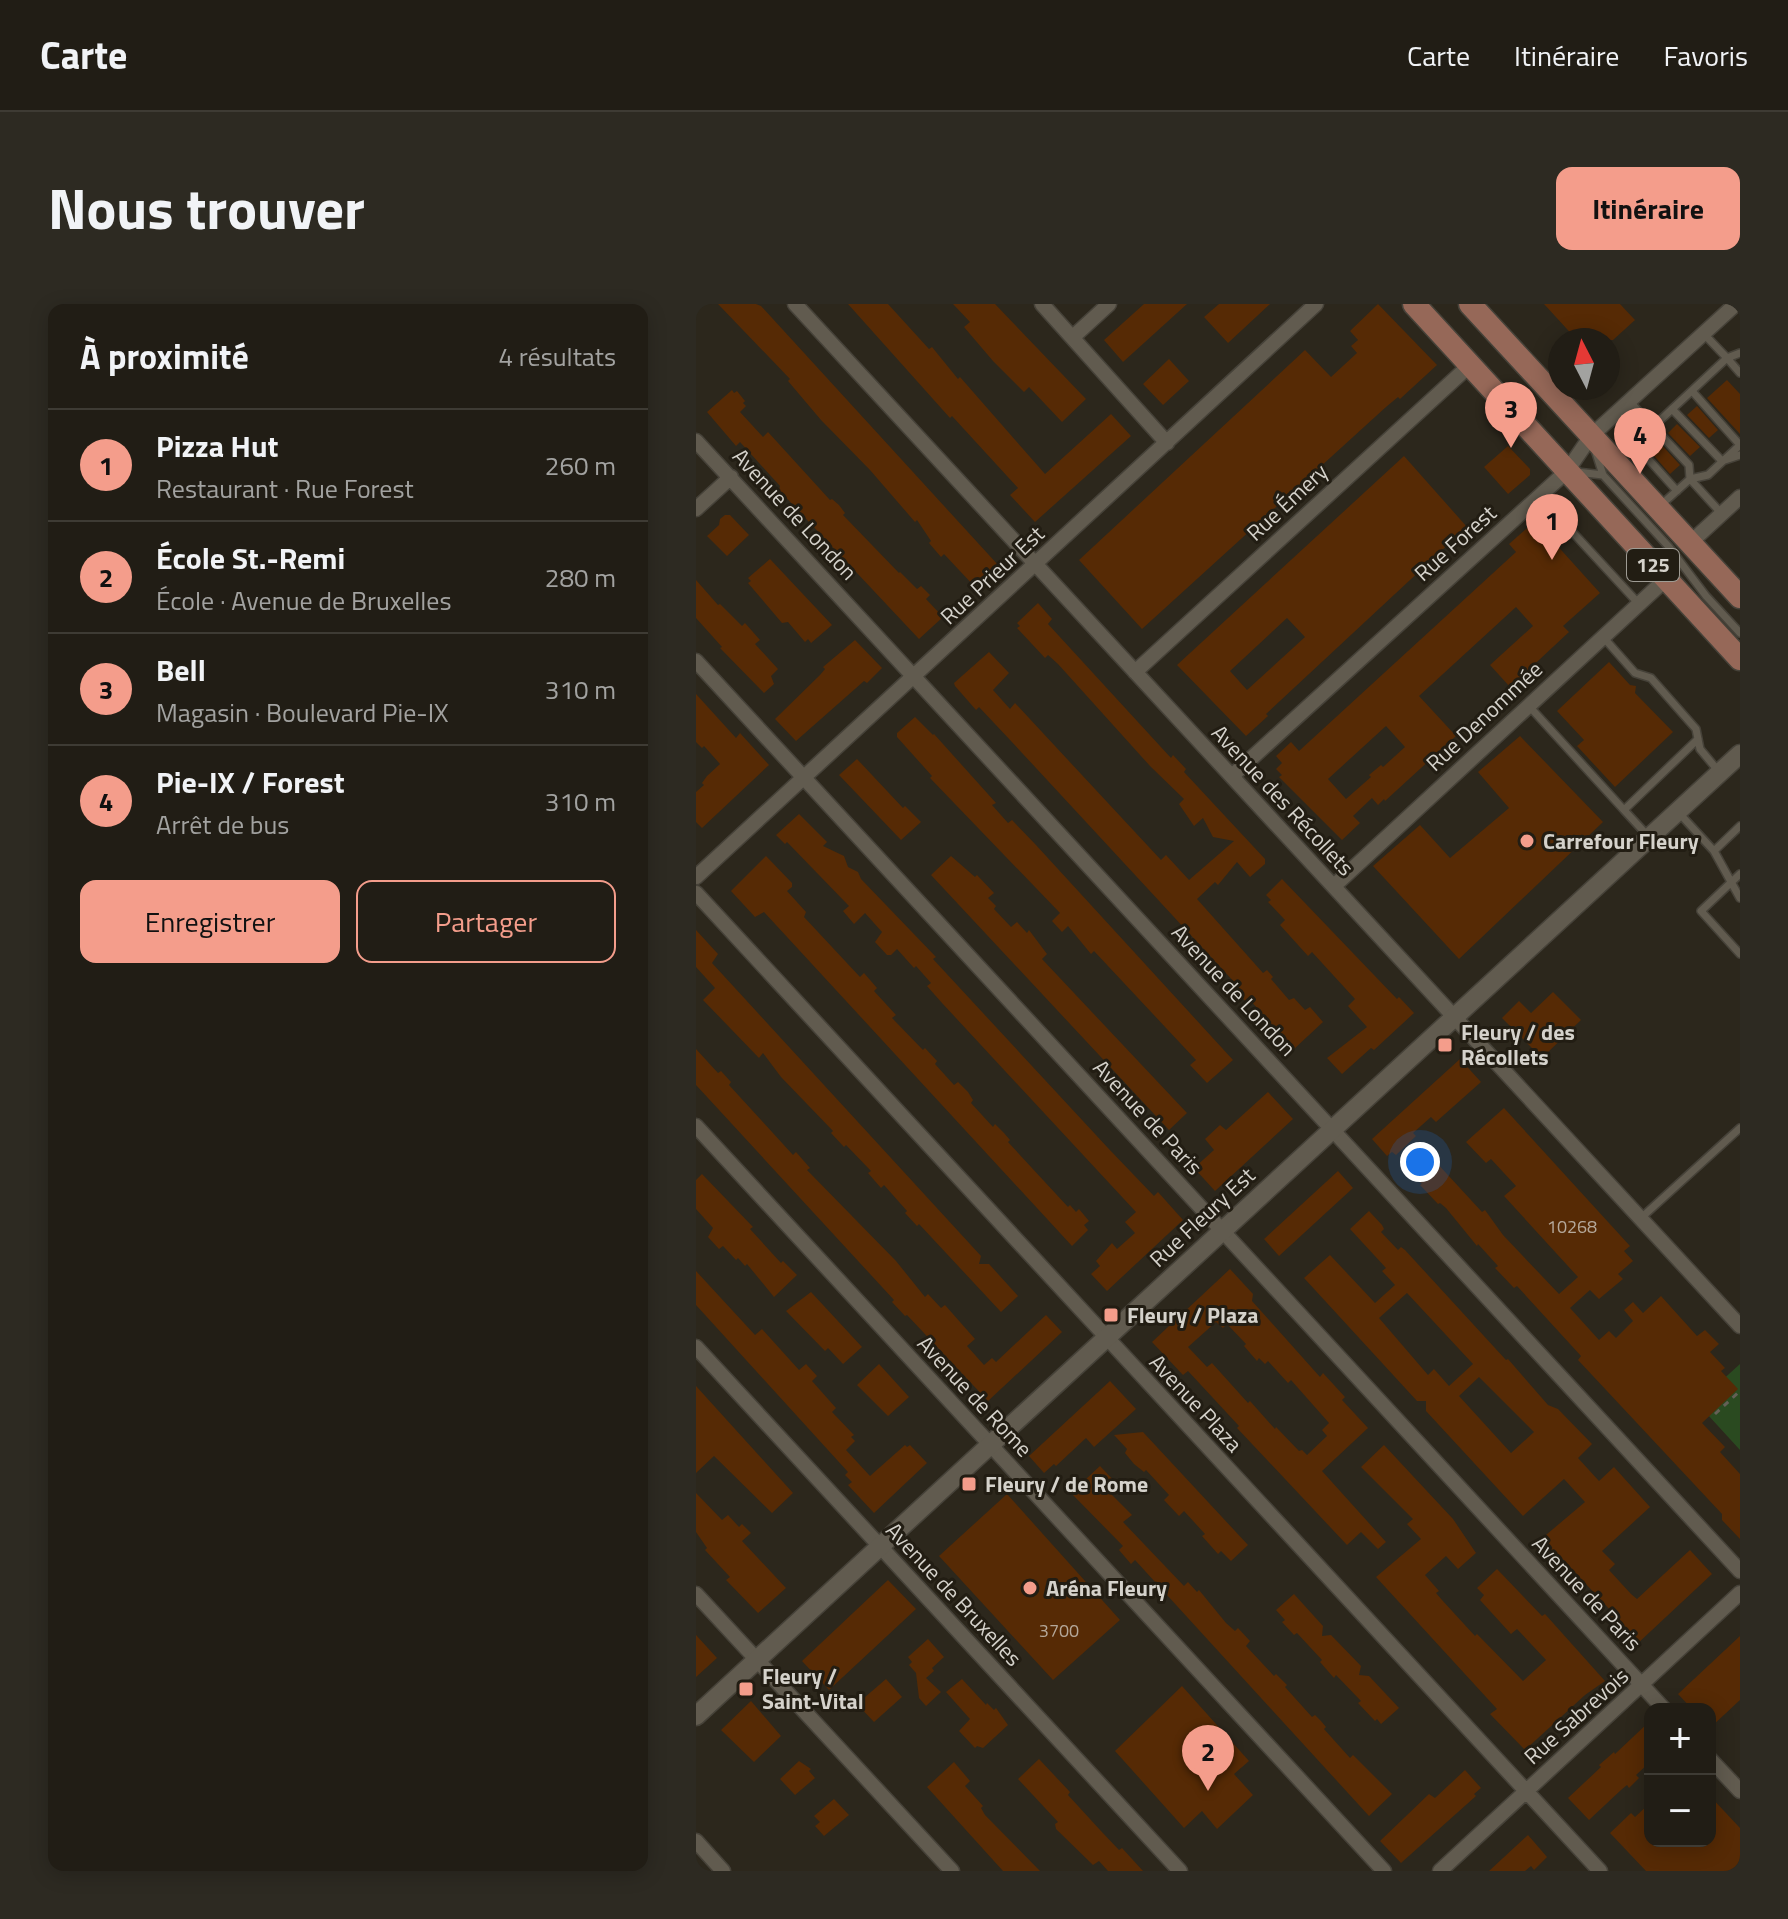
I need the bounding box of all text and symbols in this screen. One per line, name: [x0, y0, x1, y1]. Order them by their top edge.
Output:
text: Carte: [40, 26, 127, 84]
text: Carte: [1407, 34, 1470, 77]
text: Itinéraire: [1514, 34, 1619, 77]
text: Favoris: [1663, 34, 1748, 77]
text: Nous trouver: [48, 166, 365, 251]
button: Itinéraire: [1556, 167, 1740, 250]
north arrow: [1548, 328, 1620, 400]
text: À proximité: [80, 330, 249, 382]
text: 4 résultats: [499, 337, 616, 376]
pin: 3: [1485, 382, 1537, 448]
pin: 4: [1614, 408, 1666, 474]
text: Pizza Hut: [156, 423, 278, 469]
street label: Avenue de London: [725, 440, 865, 588]
text: 1: [99, 446, 113, 485]
text: 260 m: [545, 446, 616, 485]
street label: Rue Émery: [1238, 455, 1336, 549]
text: Restaurant · Rue Forest: [156, 469, 414, 508]
pin: 1: [1526, 494, 1578, 560]
street label: Rue Forest: [1406, 497, 1504, 589]
street label: Rue Prieur Est: [932, 517, 1052, 632]
text: École St.-Remi: [156, 535, 345, 581]
road number: 125: [1627, 549, 1679, 581]
text: 2: [99, 558, 113, 597]
text: 280 m: [545, 558, 616, 597]
text: École · Avenue de Bruxelles: [156, 581, 452, 620]
text: Bell: [156, 647, 206, 693]
street label: Rue Denommée: [1418, 653, 1550, 779]
text: 3: [99, 670, 113, 709]
text: 310 m: [545, 670, 616, 709]
text: Magasin · Boulevard Pie-IX: [156, 693, 449, 732]
street label: Avenue des Récollets: [1204, 717, 1362, 883]
text: Pie-IX / Forest: [156, 759, 345, 805]
text: 4: [99, 782, 113, 821]
text: 310 m: [545, 782, 616, 821]
text: Arrêt de bus: [156, 805, 289, 844]
place label: Carrefour Fleury: [1543, 824, 1699, 858]
marker: Carrefour Fleury: [1518, 832, 1536, 850]
button: Enregistrer: [80, 880, 340, 963]
button: Partager: [356, 880, 616, 963]
street label: Avenue de London: [1164, 916, 1304, 1064]
place label: Fleury / des Récollets: [1461, 1015, 1575, 1074]
marker: Fleury / des Récollets: [1436, 1036, 1454, 1054]
street label: Avenue de Paris: [1085, 1051, 1211, 1183]
your location: [1400, 1142, 1440, 1182]
street label: Rue Fleury Est: [1141, 1159, 1263, 1275]
house number: 10268: [1547, 1213, 1597, 1240]
place label: Fleury / Plaza: [1127, 1298, 1259, 1332]
marker: Fleury / Plaza: [1102, 1306, 1120, 1324]
street label: Avenue de Rome: [909, 1327, 1041, 1465]
street label: Avenue Plaza: [1141, 1346, 1251, 1460]
place label: Fleury / de Rome: [985, 1467, 1148, 1501]
marker: Fleury / de Rome: [960, 1475, 978, 1493]
street label: Avenue de Bruxelles: [878, 1514, 1030, 1674]
street label: Avenue de Paris: [1524, 1527, 1650, 1659]
place label: Aréna Fleury: [1046, 1571, 1167, 1605]
marker: Aréna Fleury: [1021, 1579, 1039, 1597]
house number: 3700: [1039, 1617, 1079, 1644]
place label: Fleury / Saint-Vital: [762, 1659, 864, 1718]
street label: Rue Sabrevois: [1516, 1660, 1636, 1772]
marker: Fleury / Saint-Vital: [737, 1680, 755, 1698]
map controls: [1644, 1703, 1716, 1847]
button: +: [1644, 1703, 1716, 1775]
pin: 2: [1182, 1725, 1234, 1791]
button: −: [1644, 1775, 1716, 1847]

